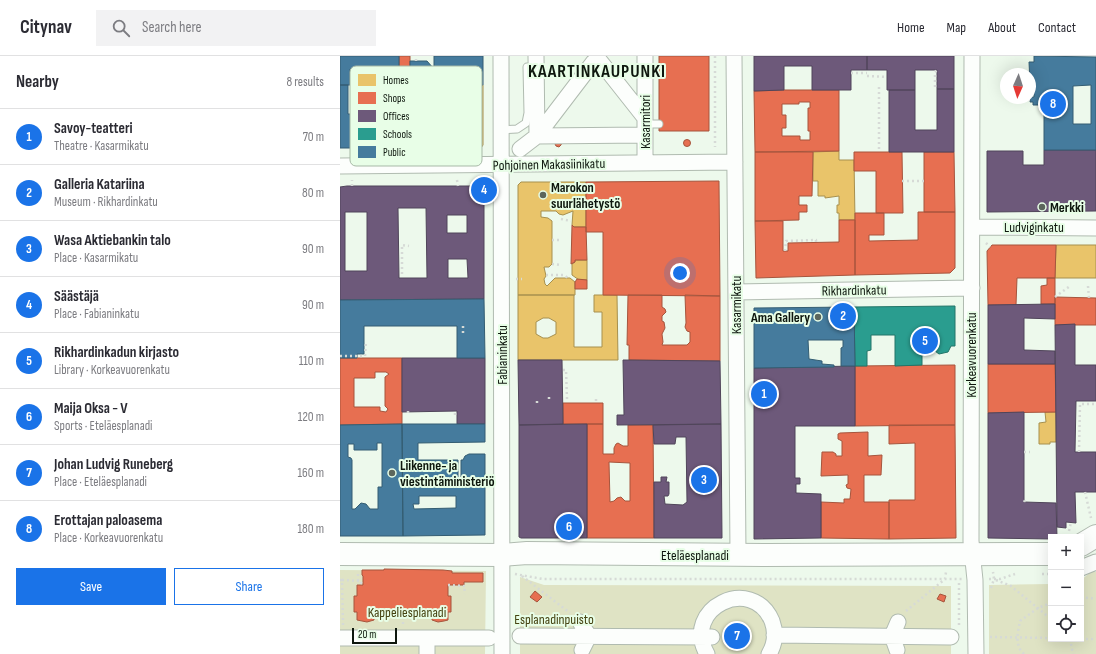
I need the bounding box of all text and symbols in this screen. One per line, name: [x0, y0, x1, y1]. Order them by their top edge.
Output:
search box: [96, 10, 376, 46]
text: Citynav: [20, 16, 72, 39]
icon: search: [110, 17, 132, 39]
text: Search here: [142, 18, 202, 37]
text: Home: [897, 19, 925, 36]
text: Map: [947, 19, 966, 36]
text: About: [988, 19, 1016, 36]
text: Contact: [1038, 19, 1076, 36]
district label: KAARTINKAUPUNKI: [528, 61, 666, 82]
legend: [350, 66, 482, 166]
north arrow: [1000, 68, 1036, 104]
text: Nearby: [16, 72, 59, 92]
text: 8 results: [286, 74, 324, 90]
text: Homes: [383, 74, 409, 87]
pin: 8: [1040, 89, 1066, 119]
text: Shops: [383, 92, 406, 105]
street label: Kasarmitori: [637, 95, 654, 149]
text: Offices: [383, 110, 410, 123]
text: Savoy-teatteri: [54, 119, 133, 138]
text: Schools: [383, 128, 412, 141]
text: 1: [26, 129, 32, 145]
text: 70 m: [303, 129, 324, 145]
text: Theatre · Kasarmikatu: [54, 138, 149, 154]
text: Public: [383, 146, 406, 159]
street label: Pohjoinen Makasiinikatu: [493, 155, 606, 174]
text: Galleria Katariina: [54, 175, 145, 194]
pin: 4: [471, 175, 497, 205]
place label: Marokon suurlähetystö: [551, 179, 620, 212]
text: 2: [26, 185, 32, 201]
text: 80 m: [302, 185, 324, 201]
marker: Marokon suurlähetystö: [538, 190, 548, 200]
text: Museum · Rikhardinkatu: [54, 194, 158, 210]
place label: Merkki: [1050, 199, 1084, 216]
marker: Merkki: [1037, 202, 1047, 212]
street label: Ludviginkatu: [1004, 219, 1064, 236]
text: Wasa Aktiebankin talo: [54, 231, 171, 250]
text: 3: [26, 241, 32, 257]
text: 90 m: [302, 241, 324, 257]
text: Place · Kasarmikatu: [54, 250, 138, 266]
your location: [670, 263, 690, 283]
street label: Kasarmikatu: [728, 276, 745, 334]
street label: Rikhardinkatu: [821, 281, 887, 300]
text: Säästäjä: [54, 287, 99, 306]
text: 4: [26, 297, 32, 313]
text: 90 m: [302, 297, 324, 313]
pin: 2: [830, 301, 856, 331]
text: Place · Fabianinkatu: [54, 306, 139, 322]
place label: Ama Gallery: [750, 309, 810, 326]
marker: Ama Gallery: [813, 312, 823, 322]
street label: Korkeavuorenkatu: [963, 312, 980, 398]
street label: Fabianinkatu: [494, 325, 511, 385]
pin: 5: [912, 326, 938, 356]
text: Rikhardinkadun kirjasto: [54, 343, 179, 362]
text: 5: [26, 353, 32, 369]
text: 110 m: [299, 353, 324, 369]
text: Library · Korkeavuorenkatu: [54, 362, 170, 378]
pin: 1: [751, 379, 777, 409]
text: Maija Oksa - V: [54, 399, 128, 418]
text: 6: [26, 409, 32, 425]
text: 120 m: [298, 409, 324, 425]
text: Sports · Eteläesplanadi: [54, 418, 153, 434]
text: Johan Ludvig Runeberg: [54, 455, 173, 474]
place label: Liikenne- ja viestintäministeriö: [400, 457, 495, 490]
text: 7: [26, 465, 32, 481]
text: 160 m: [298, 465, 324, 481]
pin: 3: [691, 465, 717, 495]
marker: Liikenne- ja viestintäministeriö: [387, 468, 397, 478]
text: Place · Eteläesplanadi: [54, 474, 147, 490]
text: Erottajan paloasema: [54, 511, 162, 530]
pin: 6: [556, 512, 582, 542]
text: 8: [26, 521, 32, 537]
text: 180 m: [298, 521, 324, 537]
text: Place · Korkeavuorenkatu: [54, 530, 163, 546]
map controls: [1048, 534, 1084, 642]
button: +: [1048, 534, 1084, 570]
street label: Eteläesplanadi: [661, 547, 729, 564]
button: Save: [16, 568, 166, 605]
button: Share: [174, 568, 324, 605]
button: −: [1048, 570, 1084, 606]
park label: Kappeliesplanadi: [368, 604, 446, 621]
button: locate: [1048, 606, 1084, 642]
park label: Esplanadinpuisto: [514, 611, 594, 628]
pin: 7: [724, 621, 750, 651]
scale bar: [352, 626, 397, 645]
text: 20 m: [358, 628, 376, 641]

